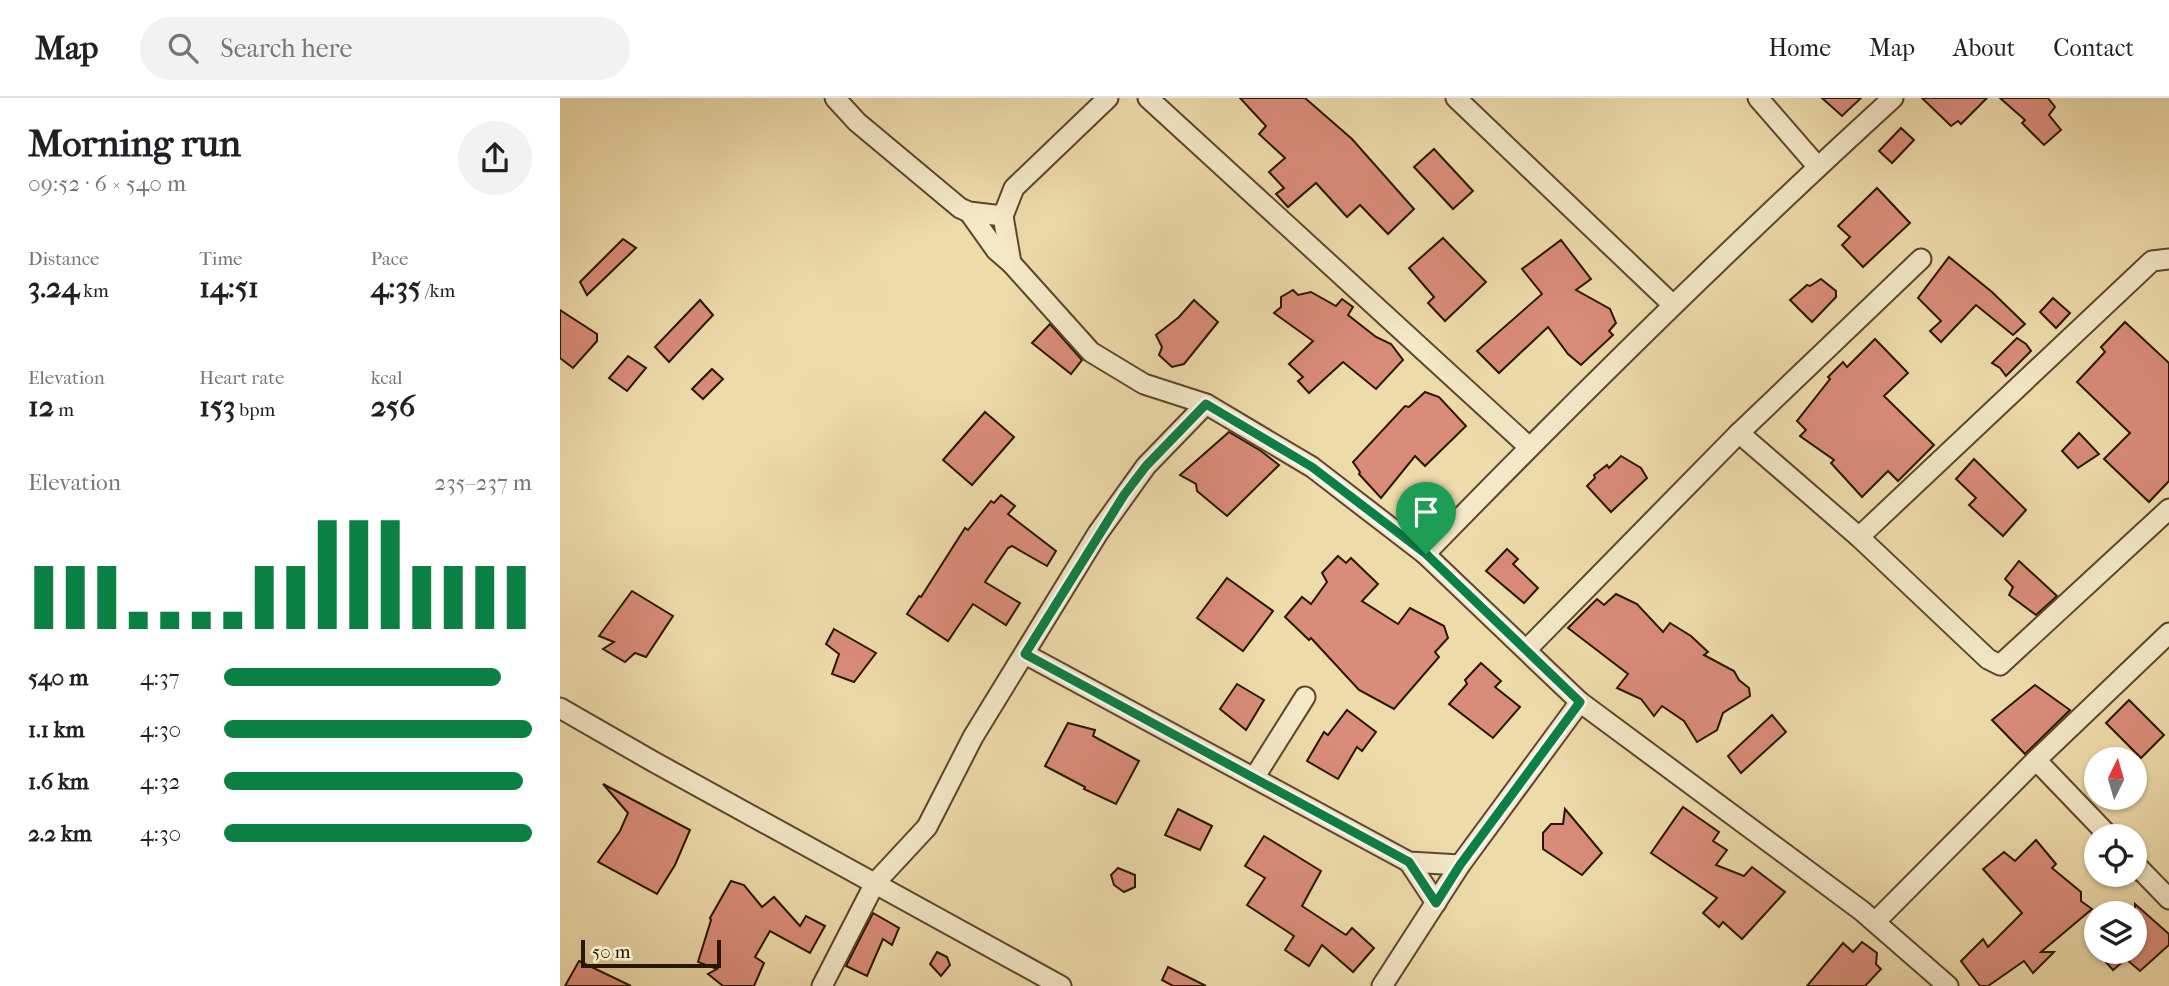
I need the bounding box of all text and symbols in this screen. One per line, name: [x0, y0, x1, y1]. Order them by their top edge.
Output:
search box: [140, 17, 630, 80]
text: Map: [35, 29, 98, 68]
icon: search: [164, 29, 202, 67]
text: Search here: [220, 33, 352, 64]
text: Home: [1769, 34, 1831, 62]
text: Map: [1869, 34, 1915, 62]
text: About: [1953, 34, 2015, 62]
text: Contact: [2053, 34, 2134, 62]
text: Morning run: [28, 121, 241, 166]
button: share: [458, 121, 532, 195]
text: 09:52 · 6 × 540 m: [28, 170, 186, 197]
text: Distance: [28, 248, 99, 270]
text: Time: [199, 248, 243, 270]
text: Pace: [371, 248, 409, 270]
text: 3.24: [28, 270, 79, 305]
text: 14:51: [199, 270, 259, 305]
text: 4:35: [371, 270, 421, 305]
text: km: [79, 280, 109, 302]
text: /km: [421, 280, 455, 302]
text: Elevation: [28, 367, 105, 389]
text: Heart rate: [199, 367, 284, 389]
text: kcal: [371, 367, 403, 389]
text: 12: [28, 389, 54, 424]
text: 153: [199, 389, 235, 424]
text: 256: [371, 389, 415, 424]
text: m: [54, 399, 74, 421]
text: bpm: [235, 399, 275, 421]
text: Elevation: [28, 469, 121, 496]
text: 235–237 m: [434, 469, 532, 496]
pin: [1396, 482, 1456, 554]
icon: arrive: [1407, 493, 1445, 531]
text: 540 m: [28, 664, 88, 691]
text: 4:37: [140, 664, 180, 691]
text: 1.1 km: [28, 716, 85, 743]
text: 4:30: [140, 716, 181, 743]
north arrow: [2084, 747, 2147, 810]
map controls: [2084, 747, 2147, 964]
text: 1.6 km: [28, 768, 89, 795]
text: 4:32: [140, 768, 180, 795]
text: 2.2 km: [28, 820, 92, 847]
text: 4:30: [140, 820, 181, 847]
button: locate: [2084, 824, 2147, 887]
button: layers: [2084, 901, 2147, 964]
scale bar: [581, 937, 721, 969]
text: 50 m: [592, 941, 631, 963]

